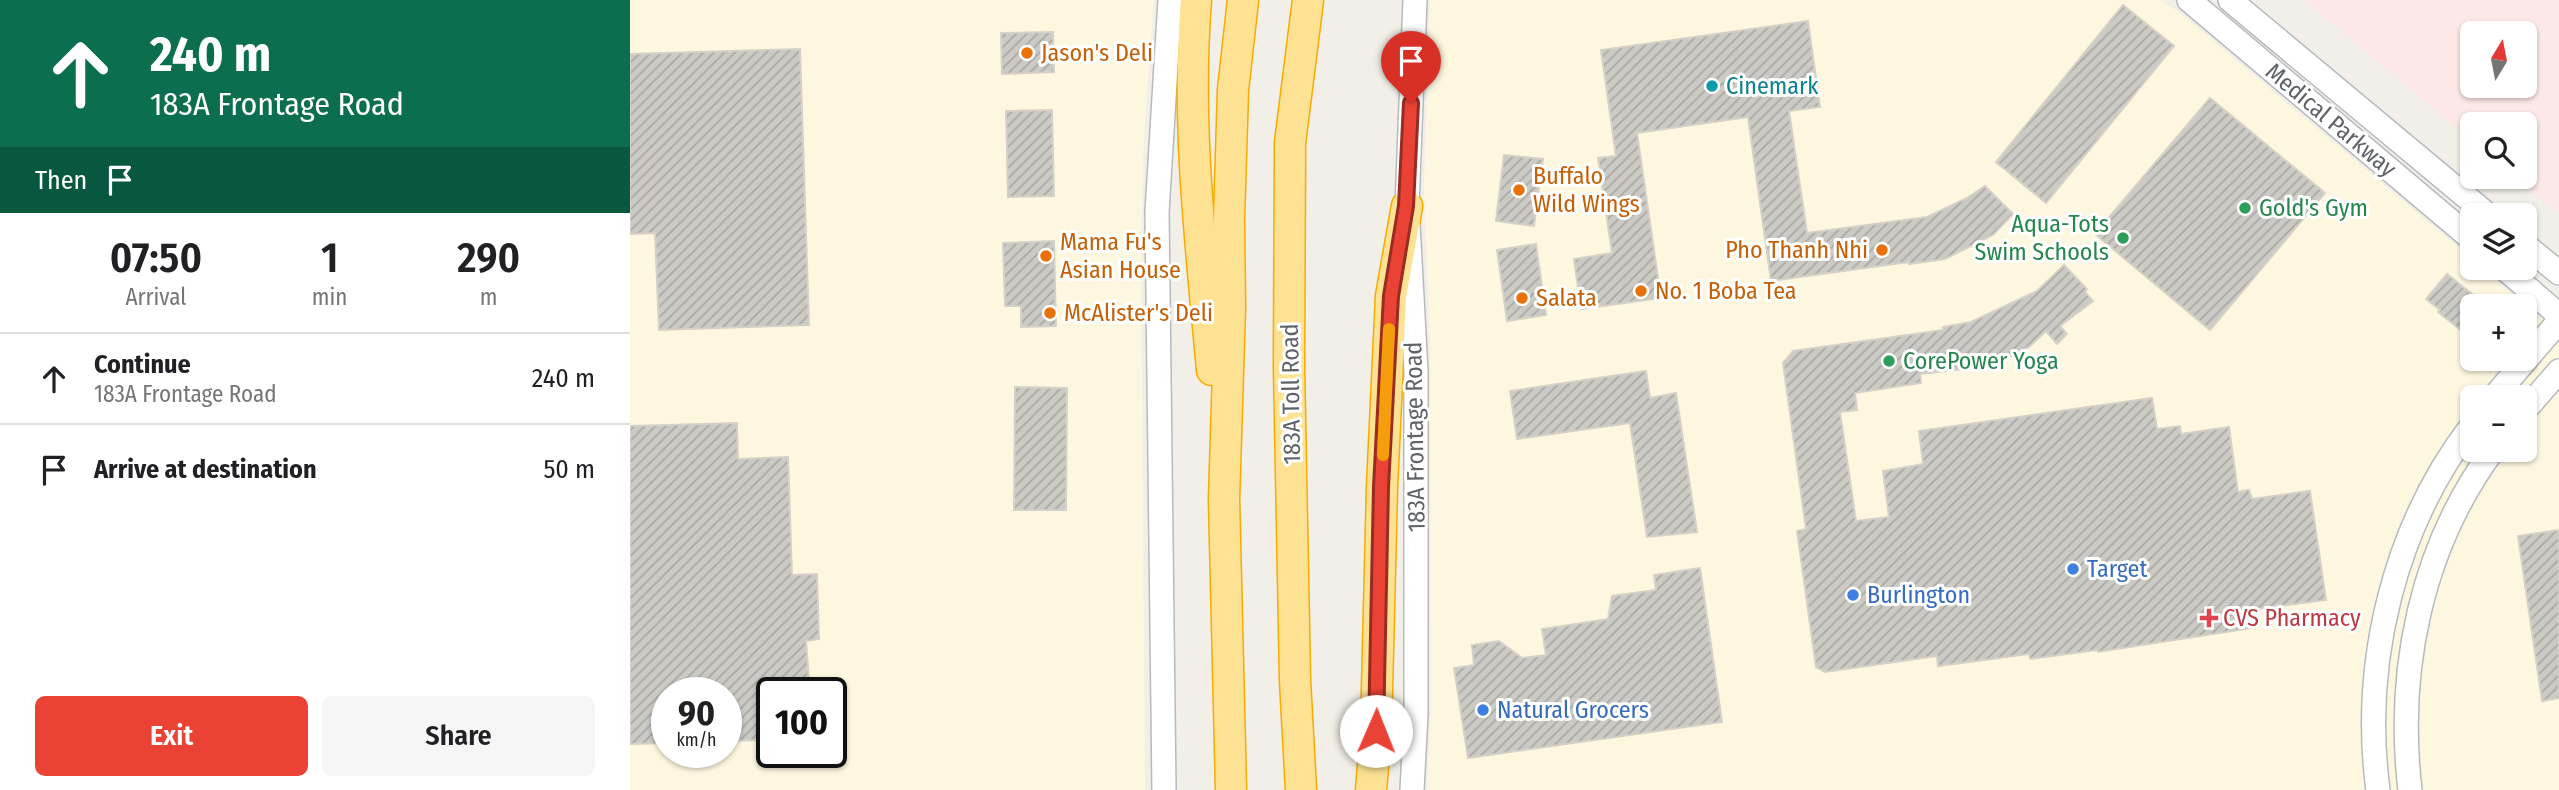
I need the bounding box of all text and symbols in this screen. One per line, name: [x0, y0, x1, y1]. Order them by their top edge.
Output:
north arrow: [2460, 21, 2538, 98]
map controls: [2460, 21, 2537, 462]
text: 240 m: [150, 25, 271, 84]
icon: ahead: [35, 28, 126, 119]
pin: [1381, 31, 1441, 103]
place label: Jason's Deli: [1041, 39, 1153, 67]
icon: arrive: [1392, 42, 1430, 80]
marker: Jason's Deli: [1019, 45, 1035, 61]
street label: Medical Parkway: [2260, 57, 2402, 183]
place label: Cinemark: [1726, 72, 1819, 100]
marker: Cinemark: [1704, 78, 1720, 94]
text: 183A Frontage Road: [150, 85, 404, 123]
button: search: [2460, 112, 2537, 189]
icon: arrive: [101, 161, 139, 199]
place label: Buffalo Wild Wings: [1533, 162, 1640, 218]
text: Then: [35, 165, 87, 196]
marker: Buffalo Wild Wings: [1511, 182, 1527, 198]
place label: Gold's Gym: [2259, 194, 2368, 222]
marker: Gold's Gym: [2237, 200, 2253, 216]
button: layers: [2460, 203, 2537, 280]
place label: Aqua-Tots Swim Schools: [1975, 210, 2109, 266]
place label: Mama Fu's Asian House: [1060, 228, 1181, 284]
marker: Aqua-Tots Swim Schools: [2115, 230, 2131, 246]
text: 07:50: [110, 233, 202, 283]
text: 1: [321, 233, 338, 283]
text: 290: [457, 233, 520, 283]
place label: Pho Thanh Nhi: [1725, 236, 1868, 264]
marker: Pho Thanh Nhi: [1874, 242, 1890, 258]
marker: Mama Fu's Asian House: [1038, 248, 1054, 264]
place label: No. 1 Boba Tea: [1655, 277, 1797, 305]
text: Arrival: [125, 283, 186, 311]
text: min: [312, 283, 347, 311]
text: m: [480, 283, 498, 311]
marker: No. 1 Boba Tea: [1633, 283, 1649, 299]
place label: Salata: [1536, 284, 1597, 312]
marker: Salata: [1514, 290, 1530, 306]
button: +: [2460, 294, 2537, 371]
place label: McAlister's Deli: [1064, 299, 1213, 327]
marker: McAlister's Deli: [1042, 305, 1058, 321]
street label: 183A Toll Road: [1276, 323, 1306, 465]
street label: 183A Frontage Road: [1399, 342, 1431, 532]
place label: CorePower Yoga: [1903, 347, 2059, 375]
text: Continue: [94, 349, 191, 380]
marker: CorePower Yoga: [1881, 353, 1897, 369]
icon: ahead: [35, 360, 73, 398]
text: 240 m: [532, 363, 595, 394]
text: 183A Frontage Road: [94, 380, 277, 408]
button: −: [2460, 385, 2537, 462]
icon: arrive: [35, 451, 73, 489]
text: Arrive at destination: [94, 454, 317, 485]
text: 50 m: [543, 454, 595, 485]
place label: Target: [2087, 555, 2147, 583]
marker: Target: [2065, 561, 2081, 577]
place label: Burlington: [1867, 581, 1970, 609]
marker: Burlington: [1845, 587, 1861, 603]
place label: CVS Pharmacy: [2223, 604, 2361, 632]
marker: CVS Pharmacy: [2201, 610, 2217, 626]
speed limit sign: 100: [756, 677, 847, 768]
text: 90: [678, 692, 715, 734]
position arrow: [1339, 694, 1413, 768]
button: Exit: [35, 696, 308, 776]
button: Share: [322, 696, 595, 776]
place label: Natural Grocers: [1497, 696, 1649, 724]
marker: Natural Grocers: [1475, 702, 1491, 718]
text: km/h: [676, 729, 717, 751]

